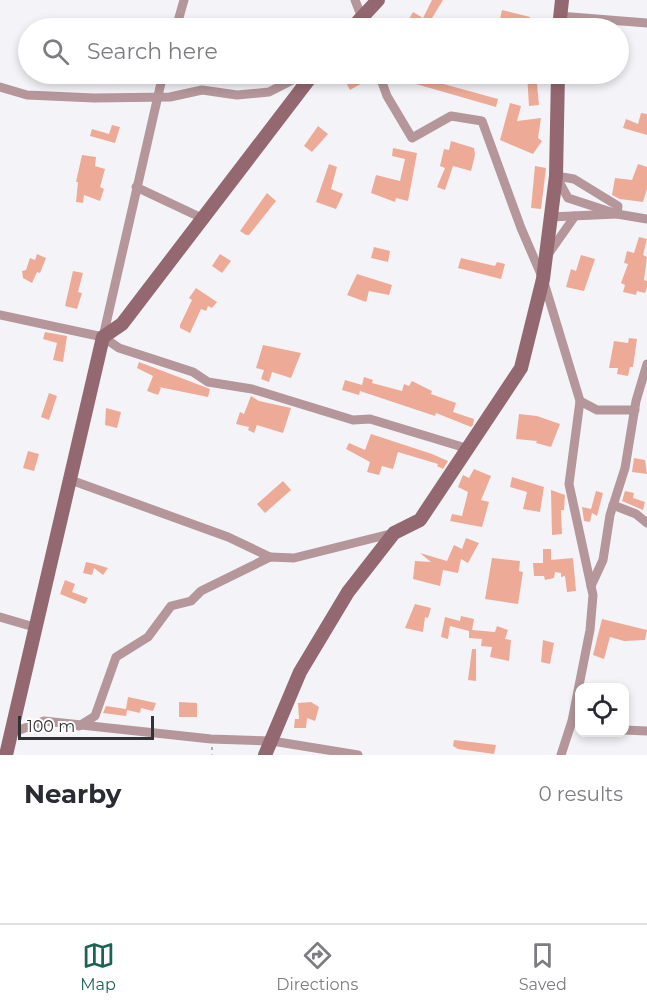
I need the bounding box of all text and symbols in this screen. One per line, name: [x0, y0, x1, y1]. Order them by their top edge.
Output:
search box: [18, 18, 629, 84]
icon: search: [39, 35, 72, 68]
text: Search here: [87, 38, 218, 65]
map controls: [575, 683, 629, 737]
button: locate: [575, 683, 629, 737]
scale bar: [18, 713, 154, 740]
text: 100 m: [27, 717, 75, 736]
text: Nearby: [24, 778, 121, 810]
text: 0 results: [538, 782, 623, 806]
tab: Map: [80, 939, 116, 994]
tab: Directions: [276, 939, 358, 994]
tab: Saved: [519, 939, 567, 994]

